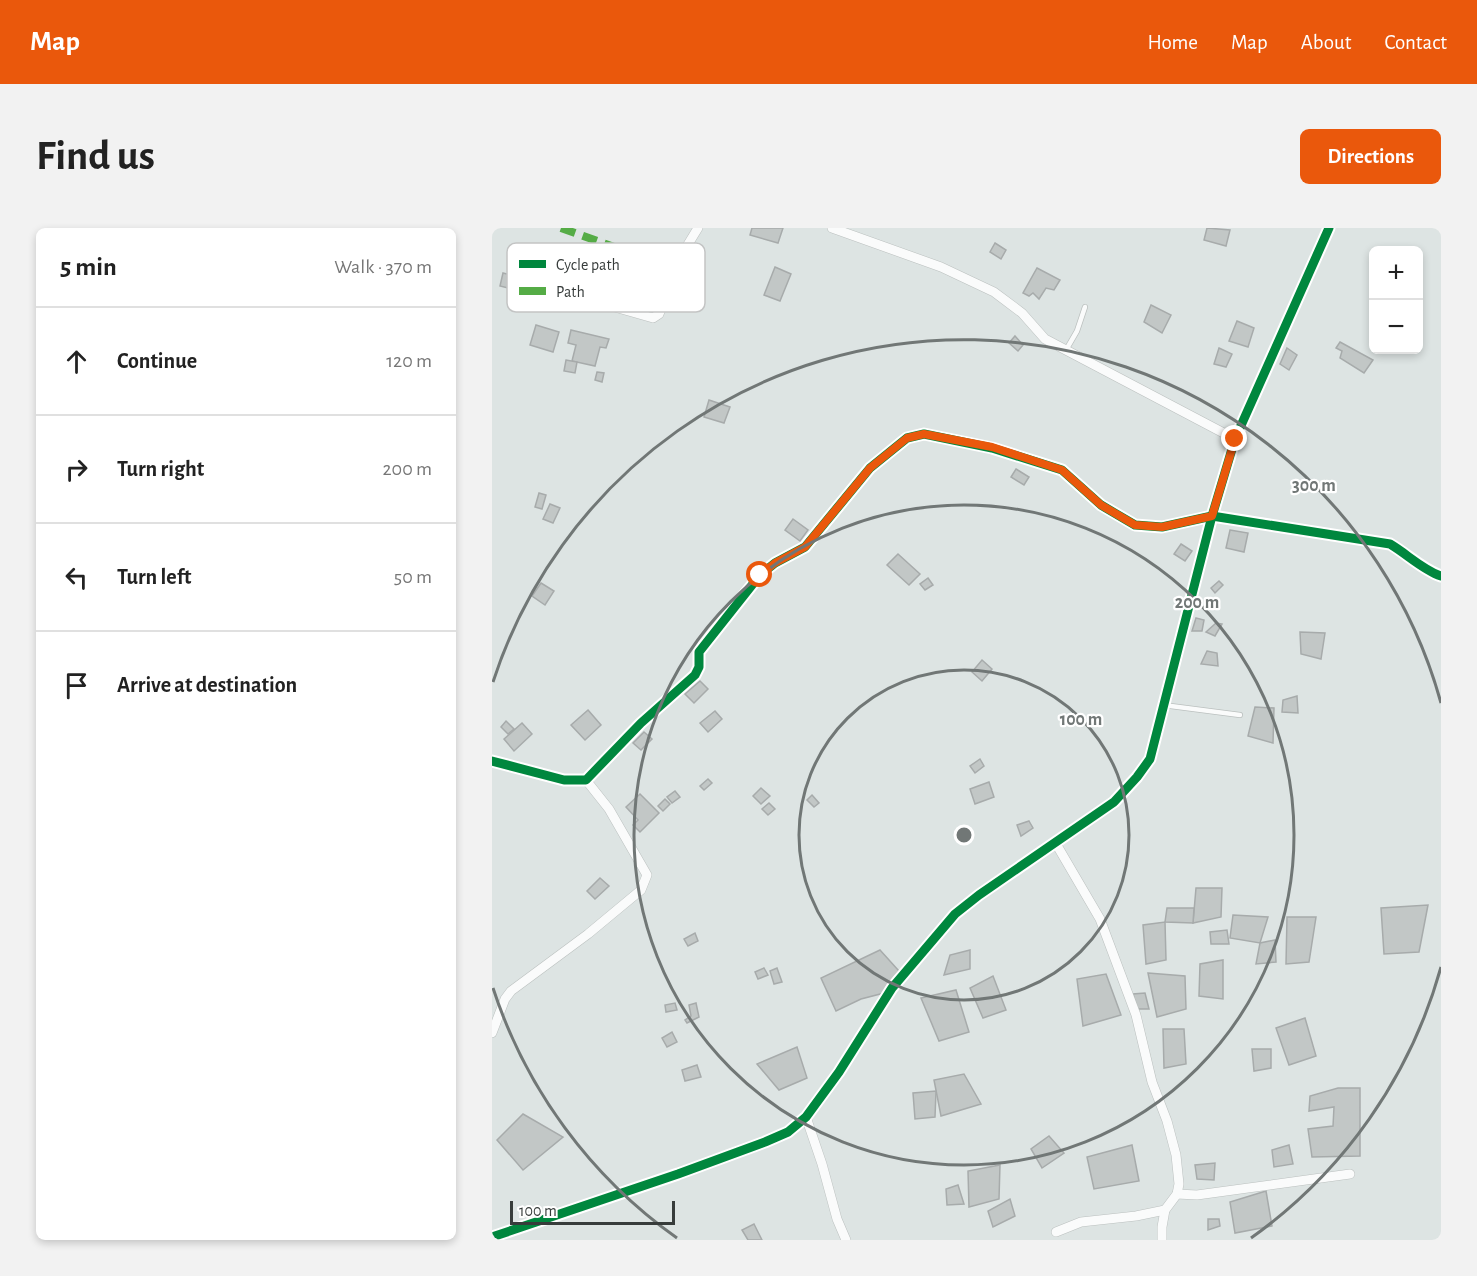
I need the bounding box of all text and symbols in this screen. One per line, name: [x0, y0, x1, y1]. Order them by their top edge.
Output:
text: Map: [30, 28, 80, 56]
text: Home: [1147, 32, 1198, 53]
text: Map: [1231, 32, 1268, 53]
text: About: [1301, 32, 1351, 53]
text: Contact: [1384, 32, 1447, 53]
button: Directions: [1300, 129, 1441, 184]
text: Find us: [36, 135, 155, 177]
legend: [507, 243, 705, 312]
map controls: [1369, 246, 1423, 354]
button: +: [1369, 246, 1423, 300]
text: 5 min: [60, 254, 117, 280]
text: Walk · 370 m: [334, 257, 432, 277]
text: Cycle path: [556, 257, 620, 274]
text: Path: [556, 284, 585, 300]
button: −: [1369, 300, 1423, 354]
icon: ahead: [60, 345, 93, 378]
text: Continue: [117, 350, 197, 372]
text: 120 m: [386, 351, 432, 371]
route end: [1221, 425, 1247, 451]
icon: right: [60, 453, 93, 486]
text: Turn right: [117, 458, 204, 480]
text: 200 m: [382, 459, 432, 479]
text: 300 m: [1292, 477, 1336, 495]
icon: left: [60, 561, 93, 594]
route start: [746, 561, 772, 587]
text: Turn left: [117, 566, 191, 588]
text: 50 m: [394, 567, 432, 587]
text: 200 m: [1175, 594, 1219, 612]
icon: arrive: [60, 669, 93, 702]
text: Arrive at destination: [117, 674, 297, 696]
text: 100 m: [1060, 711, 1102, 729]
centre of rings: [954, 825, 974, 845]
scale bar: [510, 1198, 675, 1226]
text: 100 m: [519, 1203, 557, 1219]

